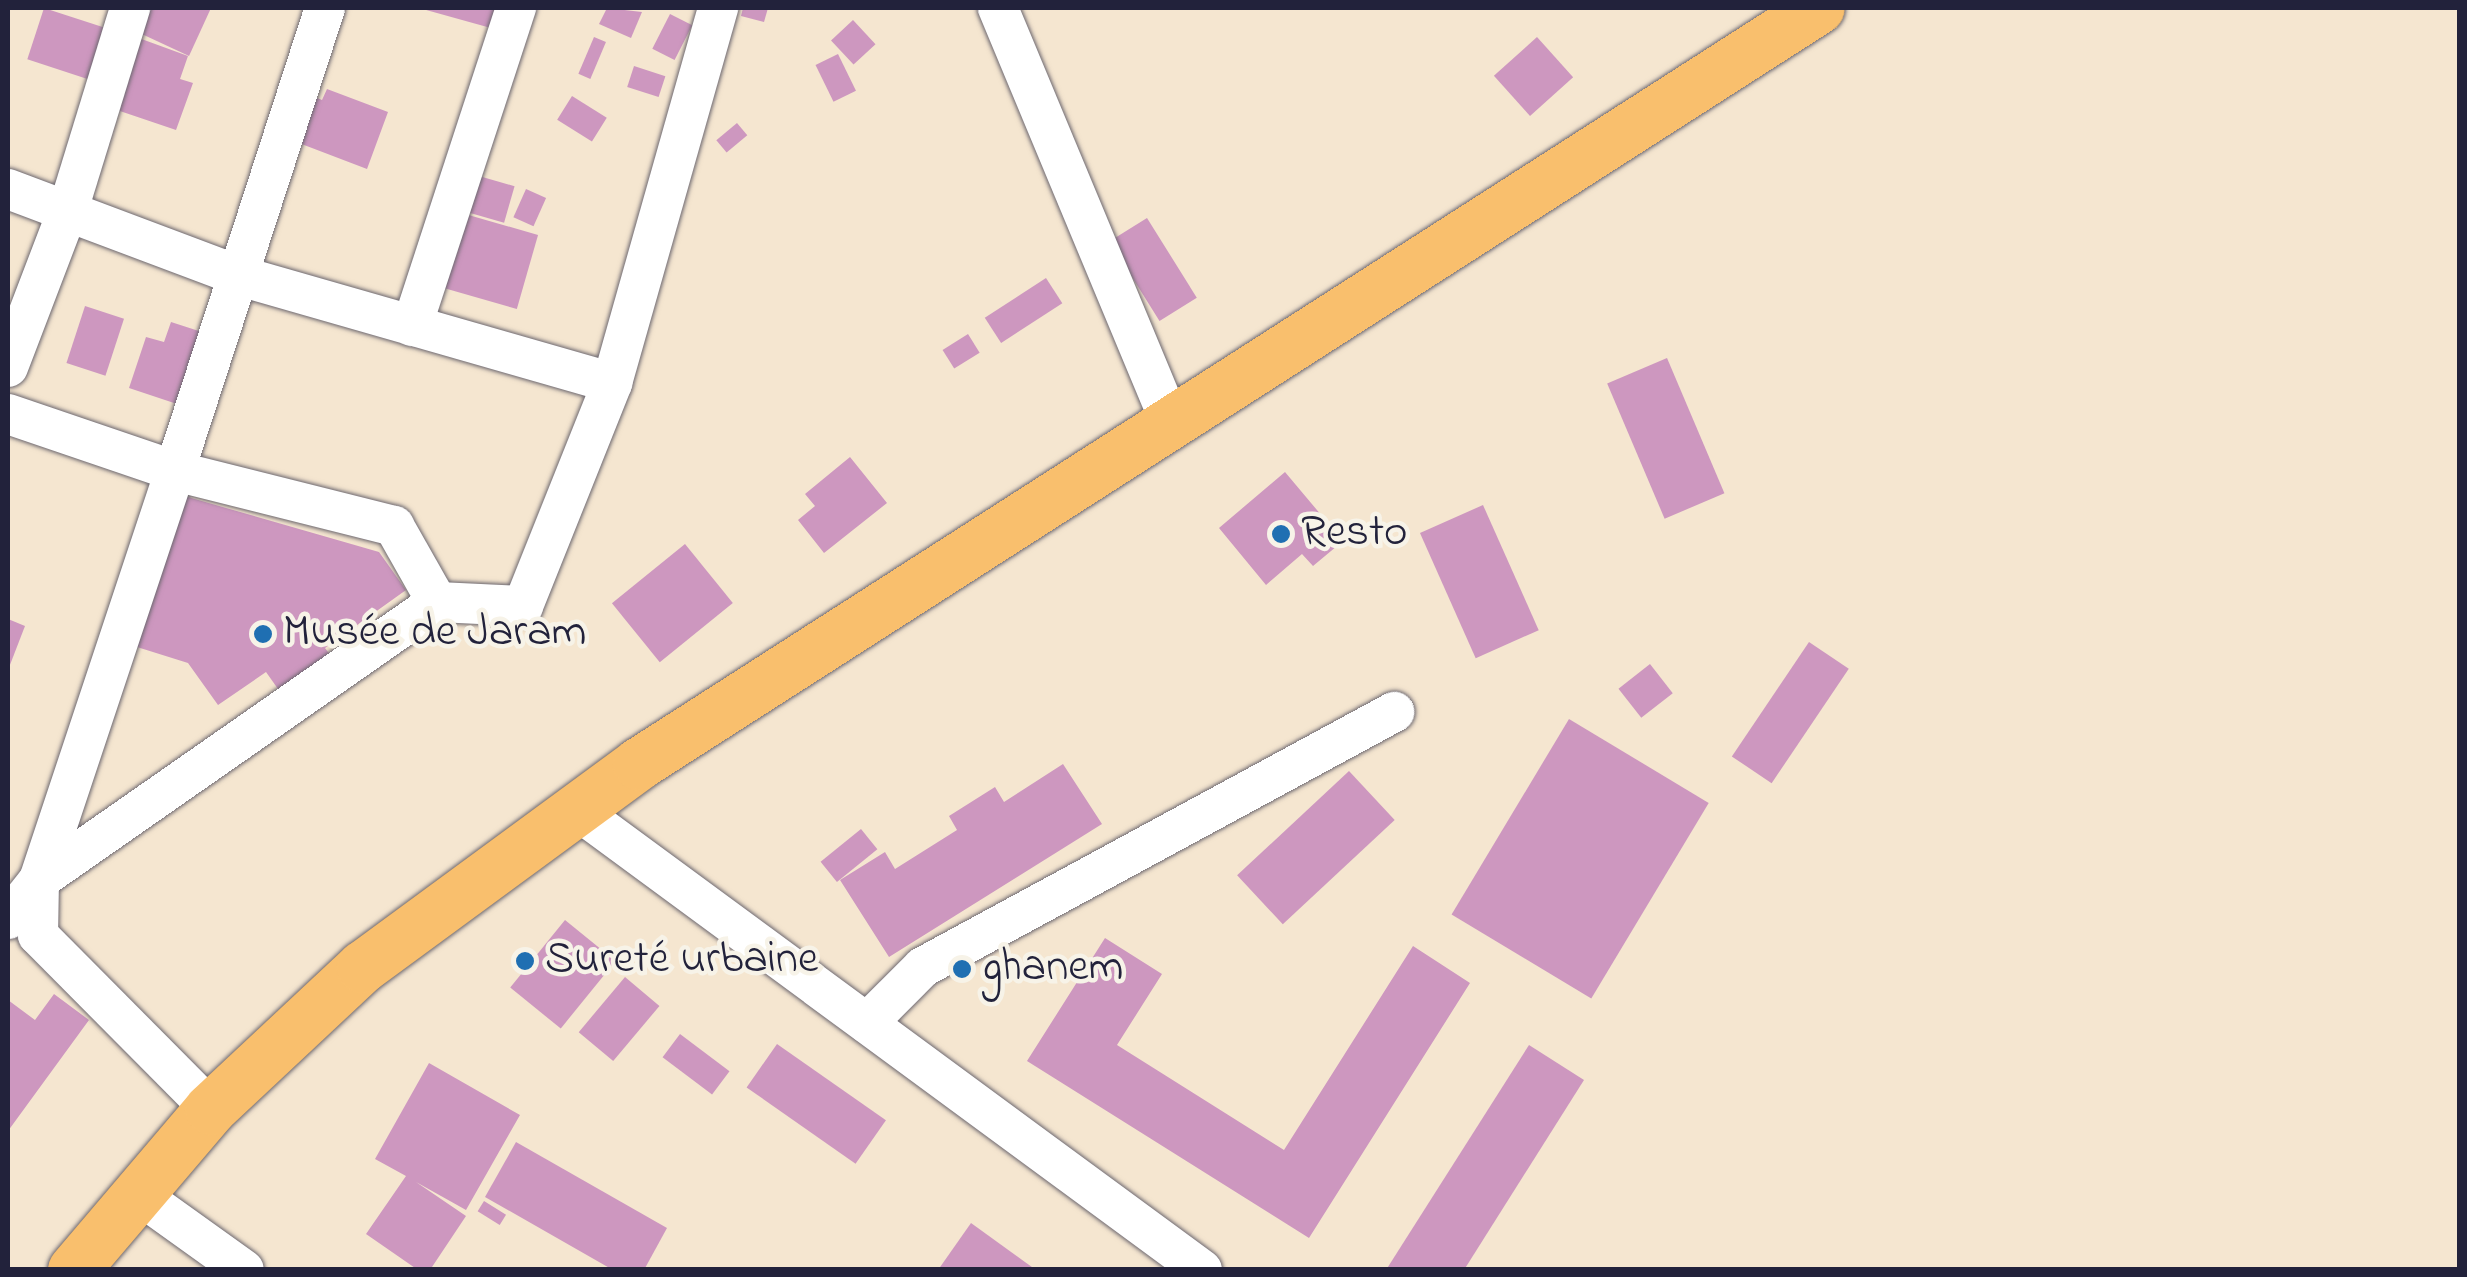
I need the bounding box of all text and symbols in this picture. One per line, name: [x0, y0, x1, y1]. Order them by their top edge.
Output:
place label: Resto: [1301, 507, 1407, 561]
marker: Resto: [1270, 523, 1292, 545]
place label: Musée de Jaram: [283, 607, 587, 661]
marker: Musée de Jaram: [252, 623, 274, 645]
place label: Sureté urbaine: [545, 934, 818, 988]
place label: ghanem: [982, 942, 1123, 996]
marker: Sureté urbaine: [514, 950, 536, 972]
marker: ghanem: [951, 958, 973, 980]

